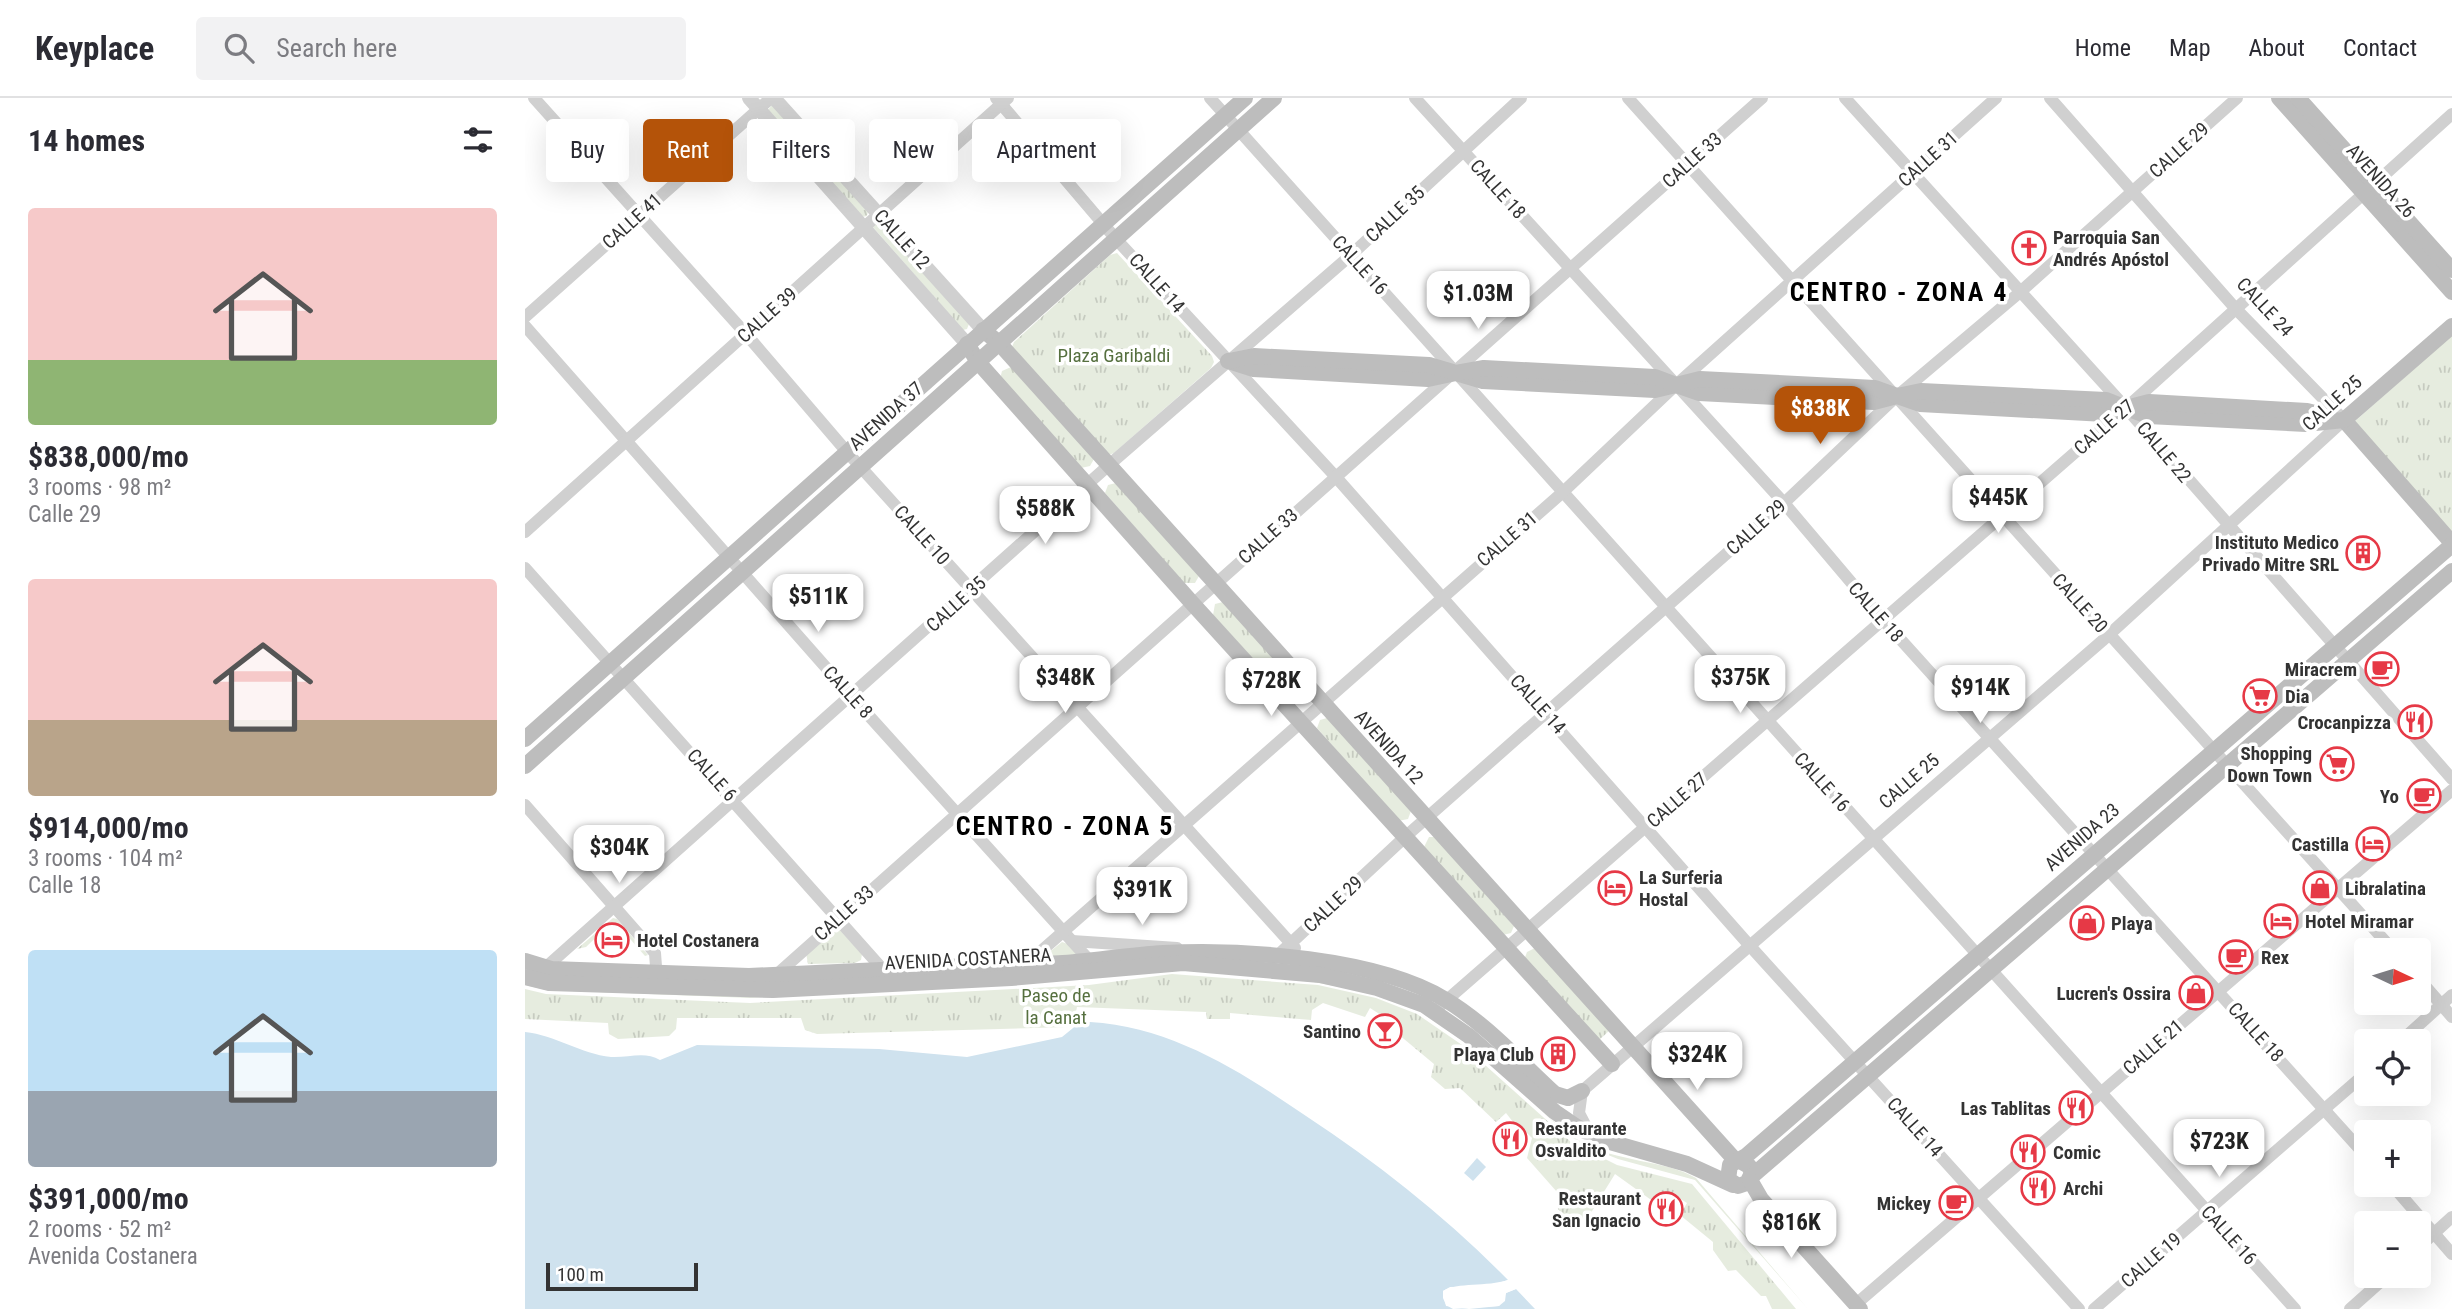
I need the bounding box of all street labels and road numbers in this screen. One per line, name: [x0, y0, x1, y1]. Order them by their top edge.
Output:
street label: CALLE 29: [2144, 117, 2214, 183]
street label: CALLE 31: [1893, 126, 1963, 192]
street label: CALLE 33: [1657, 127, 1727, 193]
street label: AVENIDA 26: [2342, 139, 2420, 223]
street label: CALLE 18: [1465, 154, 1531, 224]
street label: CALLE 35: [1361, 181, 1429, 247]
street label: CALLE 41: [597, 188, 667, 254]
street label: CALLE 12: [869, 204, 935, 274]
street label: CALLE 16: [1327, 230, 1393, 300]
street label: CALLE 14: [1124, 248, 1190, 318]
street label: CALLE 24: [2232, 273, 2298, 341]
street label: CALLE 39: [732, 282, 802, 348]
street label: CALLE 25: [2297, 370, 2367, 436]
street label: AVENIDA 37: [844, 377, 928, 455]
street label: CALLE 27: [2069, 395, 2139, 459]
street label: CALLE 22: [2132, 417, 2196, 487]
street label: CALLE 29: [1721, 494, 1791, 560]
street label: CALLE 10: [889, 500, 955, 570]
street label: CALLE 33: [1233, 503, 1303, 569]
street label: CALLE 31: [1472, 507, 1542, 571]
street label: CALLE 20: [2047, 568, 2113, 638]
street label: CALLE 35: [921, 571, 991, 637]
street label: CALLE 18: [1844, 577, 1908, 647]
street label: CALLE 8: [818, 661, 878, 723]
street label: CALLE 14: [1505, 669, 1571, 739]
street label: AVENIDA 12: [1350, 705, 1428, 789]
street label: CALLE 6: [682, 744, 742, 806]
street label: CALLE 16: [1789, 747, 1855, 817]
street label: CALLE 25: [1874, 749, 1944, 813]
street label: CALLE 27: [1642, 768, 1712, 832]
street label: AVENIDA 23: [2040, 798, 2124, 876]
street label: CALLE 29: [1299, 871, 1367, 937]
street label: CALLE 33: [809, 880, 879, 946]
street label: AVENIDA COSTANERA: [884, 943, 1052, 975]
street label: CALLE 18: [2223, 997, 2289, 1067]
street label: CALLE 21: [2118, 1015, 2188, 1079]
street label: CALLE 14: [1882, 1092, 1948, 1162]
street label: CALLE 16: [2196, 1200, 2262, 1270]
street label: CALLE 19: [2116, 1228, 2186, 1292]

